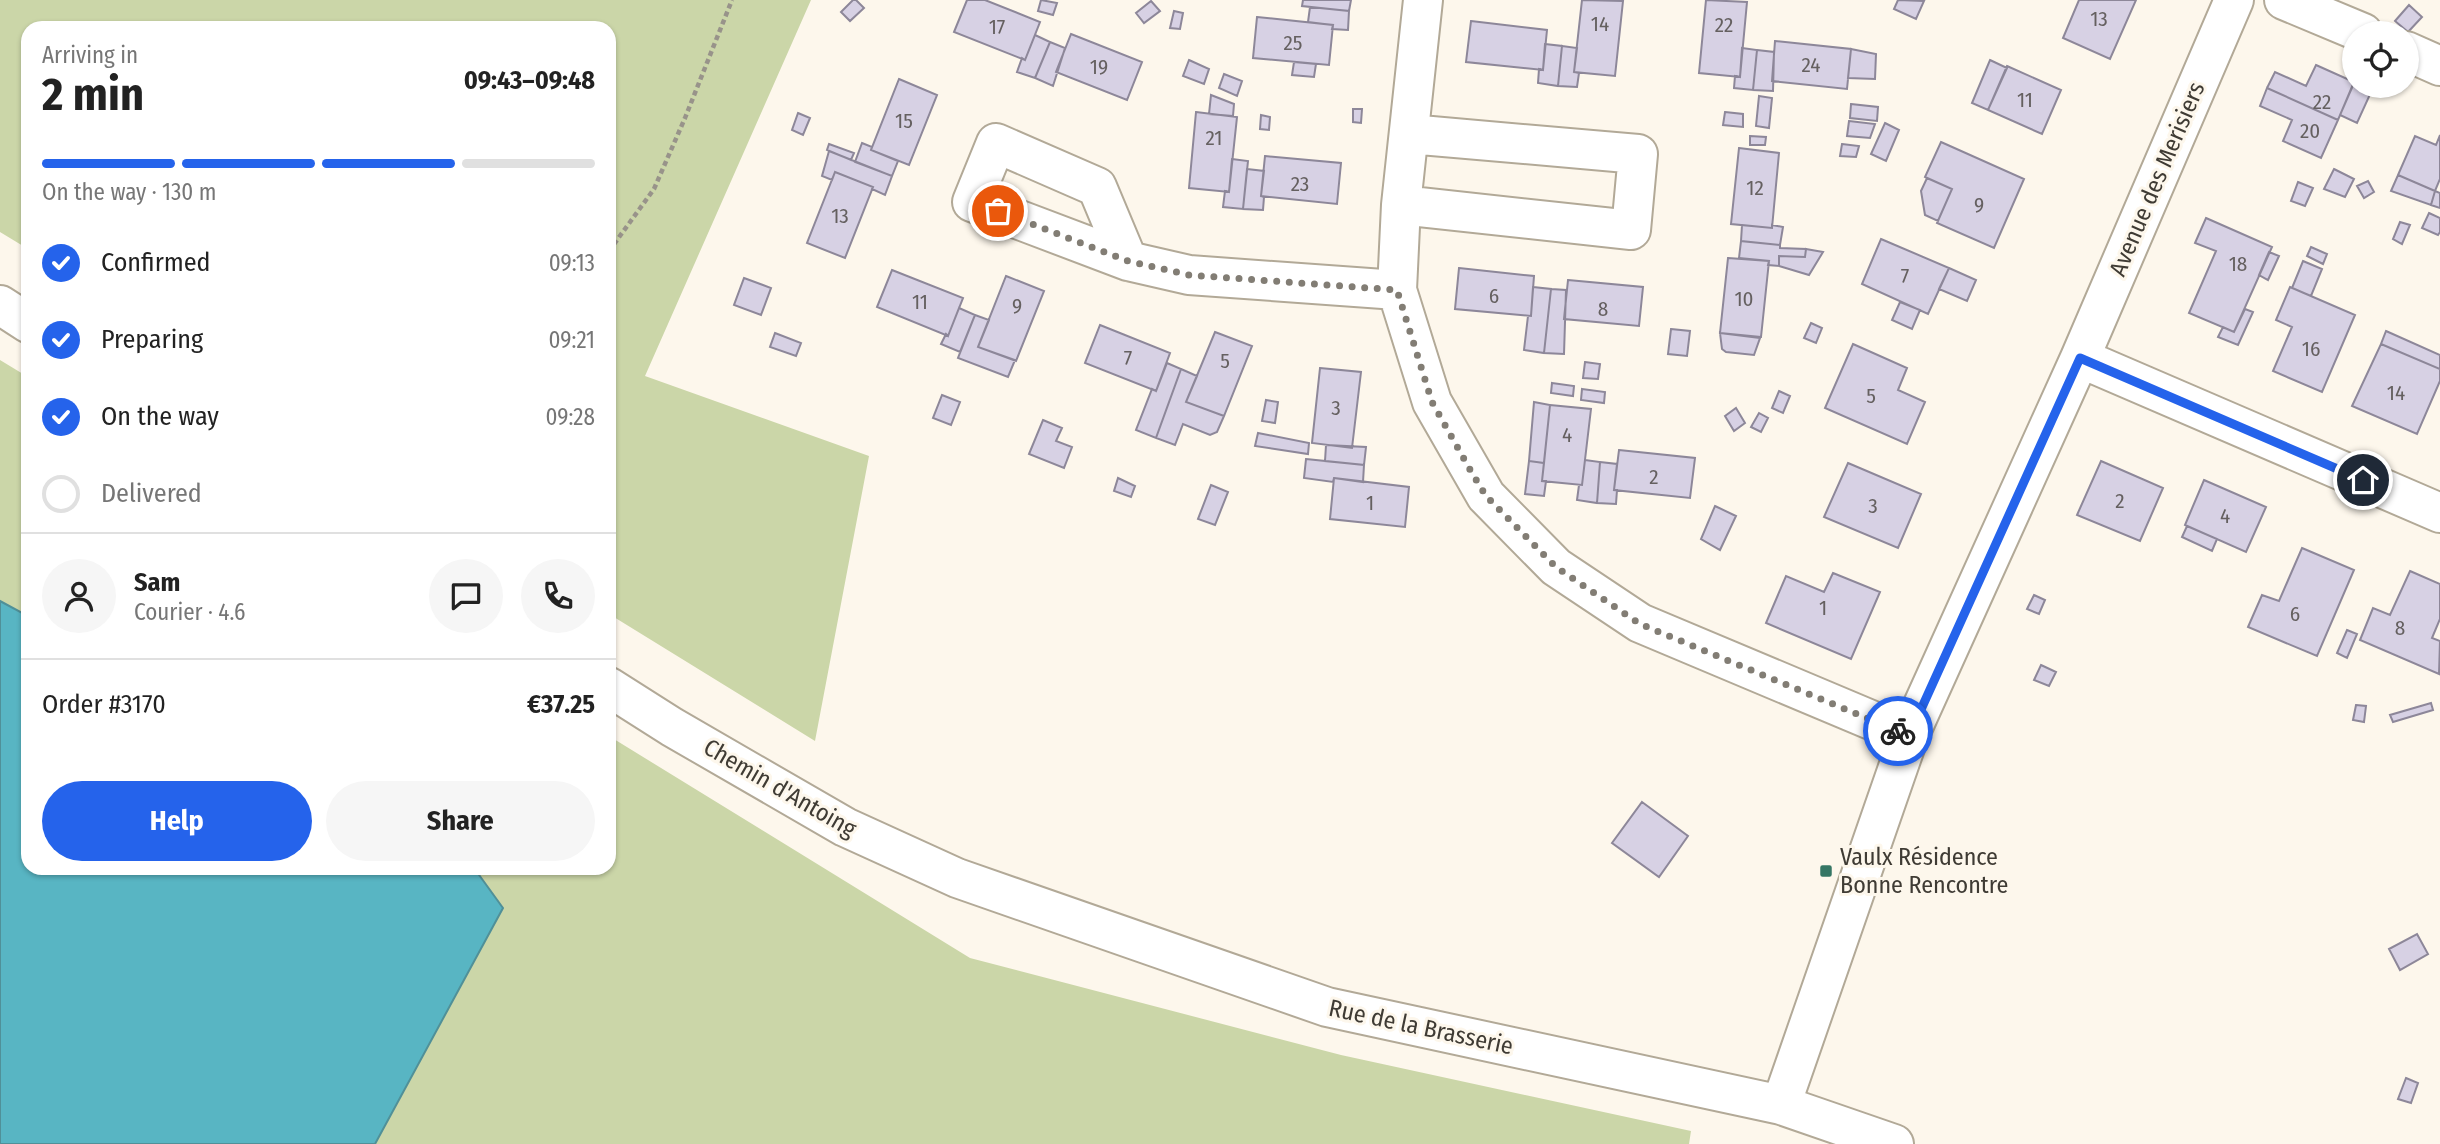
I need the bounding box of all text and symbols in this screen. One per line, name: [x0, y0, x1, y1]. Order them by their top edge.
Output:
house number: 13: [2090, 6, 2108, 32]
house number: 14: [1591, 11, 1609, 37]
house number: 22: [1715, 12, 1733, 38]
house number: 17: [989, 14, 1005, 40]
map controls: [2342, 21, 2419, 98]
button: locate: [2342, 21, 2419, 98]
house number: 25: [1284, 30, 1302, 56]
text: Arriving in: [42, 41, 138, 69]
house number: 24: [1801, 52, 1821, 78]
house number: 19: [1090, 54, 1108, 80]
text: 09:43–09:48: [464, 65, 595, 96]
text: 2 min: [42, 67, 144, 122]
street label: Avenue des Merisiers: [2103, 78, 2211, 280]
house number: 11: [2017, 87, 2033, 113]
house number: 22: [2313, 89, 2331, 115]
house number: 15: [895, 108, 913, 134]
house number: 20: [2300, 118, 2320, 144]
house number: 21: [1206, 125, 1223, 151]
house number: 23: [1291, 171, 1309, 197]
house number: 12: [1746, 175, 1764, 201]
text: On the way · 130 m: [42, 178, 216, 206]
pin: [968, 181, 1028, 241]
icon: bag: [979, 192, 1017, 230]
house number: 9: [1974, 192, 1984, 218]
house number: 13: [831, 203, 849, 229]
icon: check: [42, 244, 80, 282]
text: Confirmed: [101, 247, 211, 278]
text: 09:13: [549, 249, 595, 277]
house number: 18: [2229, 251, 2247, 277]
house number: 7: [1901, 263, 1909, 289]
house number: 6: [1489, 283, 1499, 309]
house number: 10: [1734, 286, 1754, 312]
house number: 11: [912, 289, 928, 315]
house number: 9: [1012, 293, 1022, 319]
house number: 8: [1598, 296, 1608, 322]
icon: check: [42, 321, 80, 359]
text: Preparing: [101, 324, 203, 355]
text: 09:21: [549, 326, 595, 354]
house number: 16: [2302, 336, 2320, 362]
house number: 7: [1124, 345, 1132, 371]
house number: 5: [1220, 348, 1230, 374]
house number: 14: [2387, 380, 2405, 406]
house number: 5: [1866, 383, 1876, 409]
house number: 3: [1331, 395, 1341, 421]
icon: check: [42, 398, 80, 436]
text: On the way: [101, 401, 219, 432]
text: 09:28: [546, 403, 595, 431]
house number: 4: [1562, 422, 1572, 448]
pin: [2333, 450, 2393, 510]
icon: home: [2344, 461, 2382, 499]
house number: 2: [1649, 464, 1659, 490]
text: Delivered: [101, 478, 202, 509]
house number: 2: [2115, 488, 2125, 514]
house number: 1: [1366, 490, 1374, 516]
house number: 3: [1868, 493, 1878, 519]
house number: 4: [2220, 503, 2230, 529]
button: person: [42, 559, 116, 633]
button: chat: [429, 559, 503, 633]
button: phone: [521, 559, 595, 633]
text: Sam: [134, 567, 180, 598]
house number: 1: [1819, 595, 1827, 621]
text: Courier · 4.6: [134, 598, 245, 626]
house number: 6: [2290, 601, 2300, 627]
house number: 8: [2395, 615, 2405, 641]
text: Order #3170: [42, 689, 166, 720]
text: €37.25: [527, 689, 595, 720]
courier: [1863, 696, 1933, 766]
icon: bike: [1879, 712, 1917, 750]
street label: Chemin d'Antoing: [699, 733, 862, 843]
button: Help: [42, 781, 312, 861]
button: Share: [326, 781, 595, 861]
place label: Vaulx Résidence Bonne Rencontre: [1840, 843, 2008, 899]
marker: Vaulx Résidence Bonne Rencontre: [1818, 863, 1834, 879]
street label: Rue de la Brasserie: [1326, 994, 1516, 1060]

